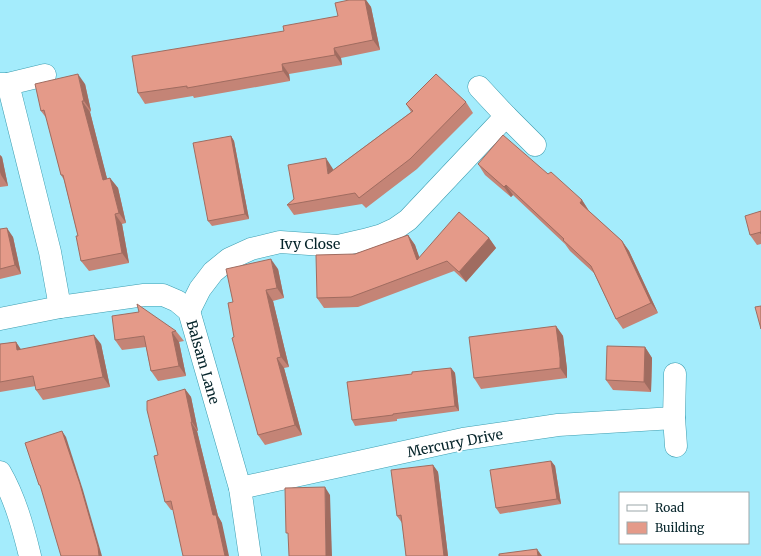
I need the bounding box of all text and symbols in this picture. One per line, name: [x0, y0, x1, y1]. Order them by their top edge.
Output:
street label: Ivy Close: [280, 235, 340, 253]
street label: Balsam Lane: [182, 318, 224, 406]
street label: Mercury Drive: [406, 425, 504, 461]
legend: [619, 492, 749, 544]
text: Road: [655, 500, 684, 515]
text: Building: [655, 520, 705, 535]

